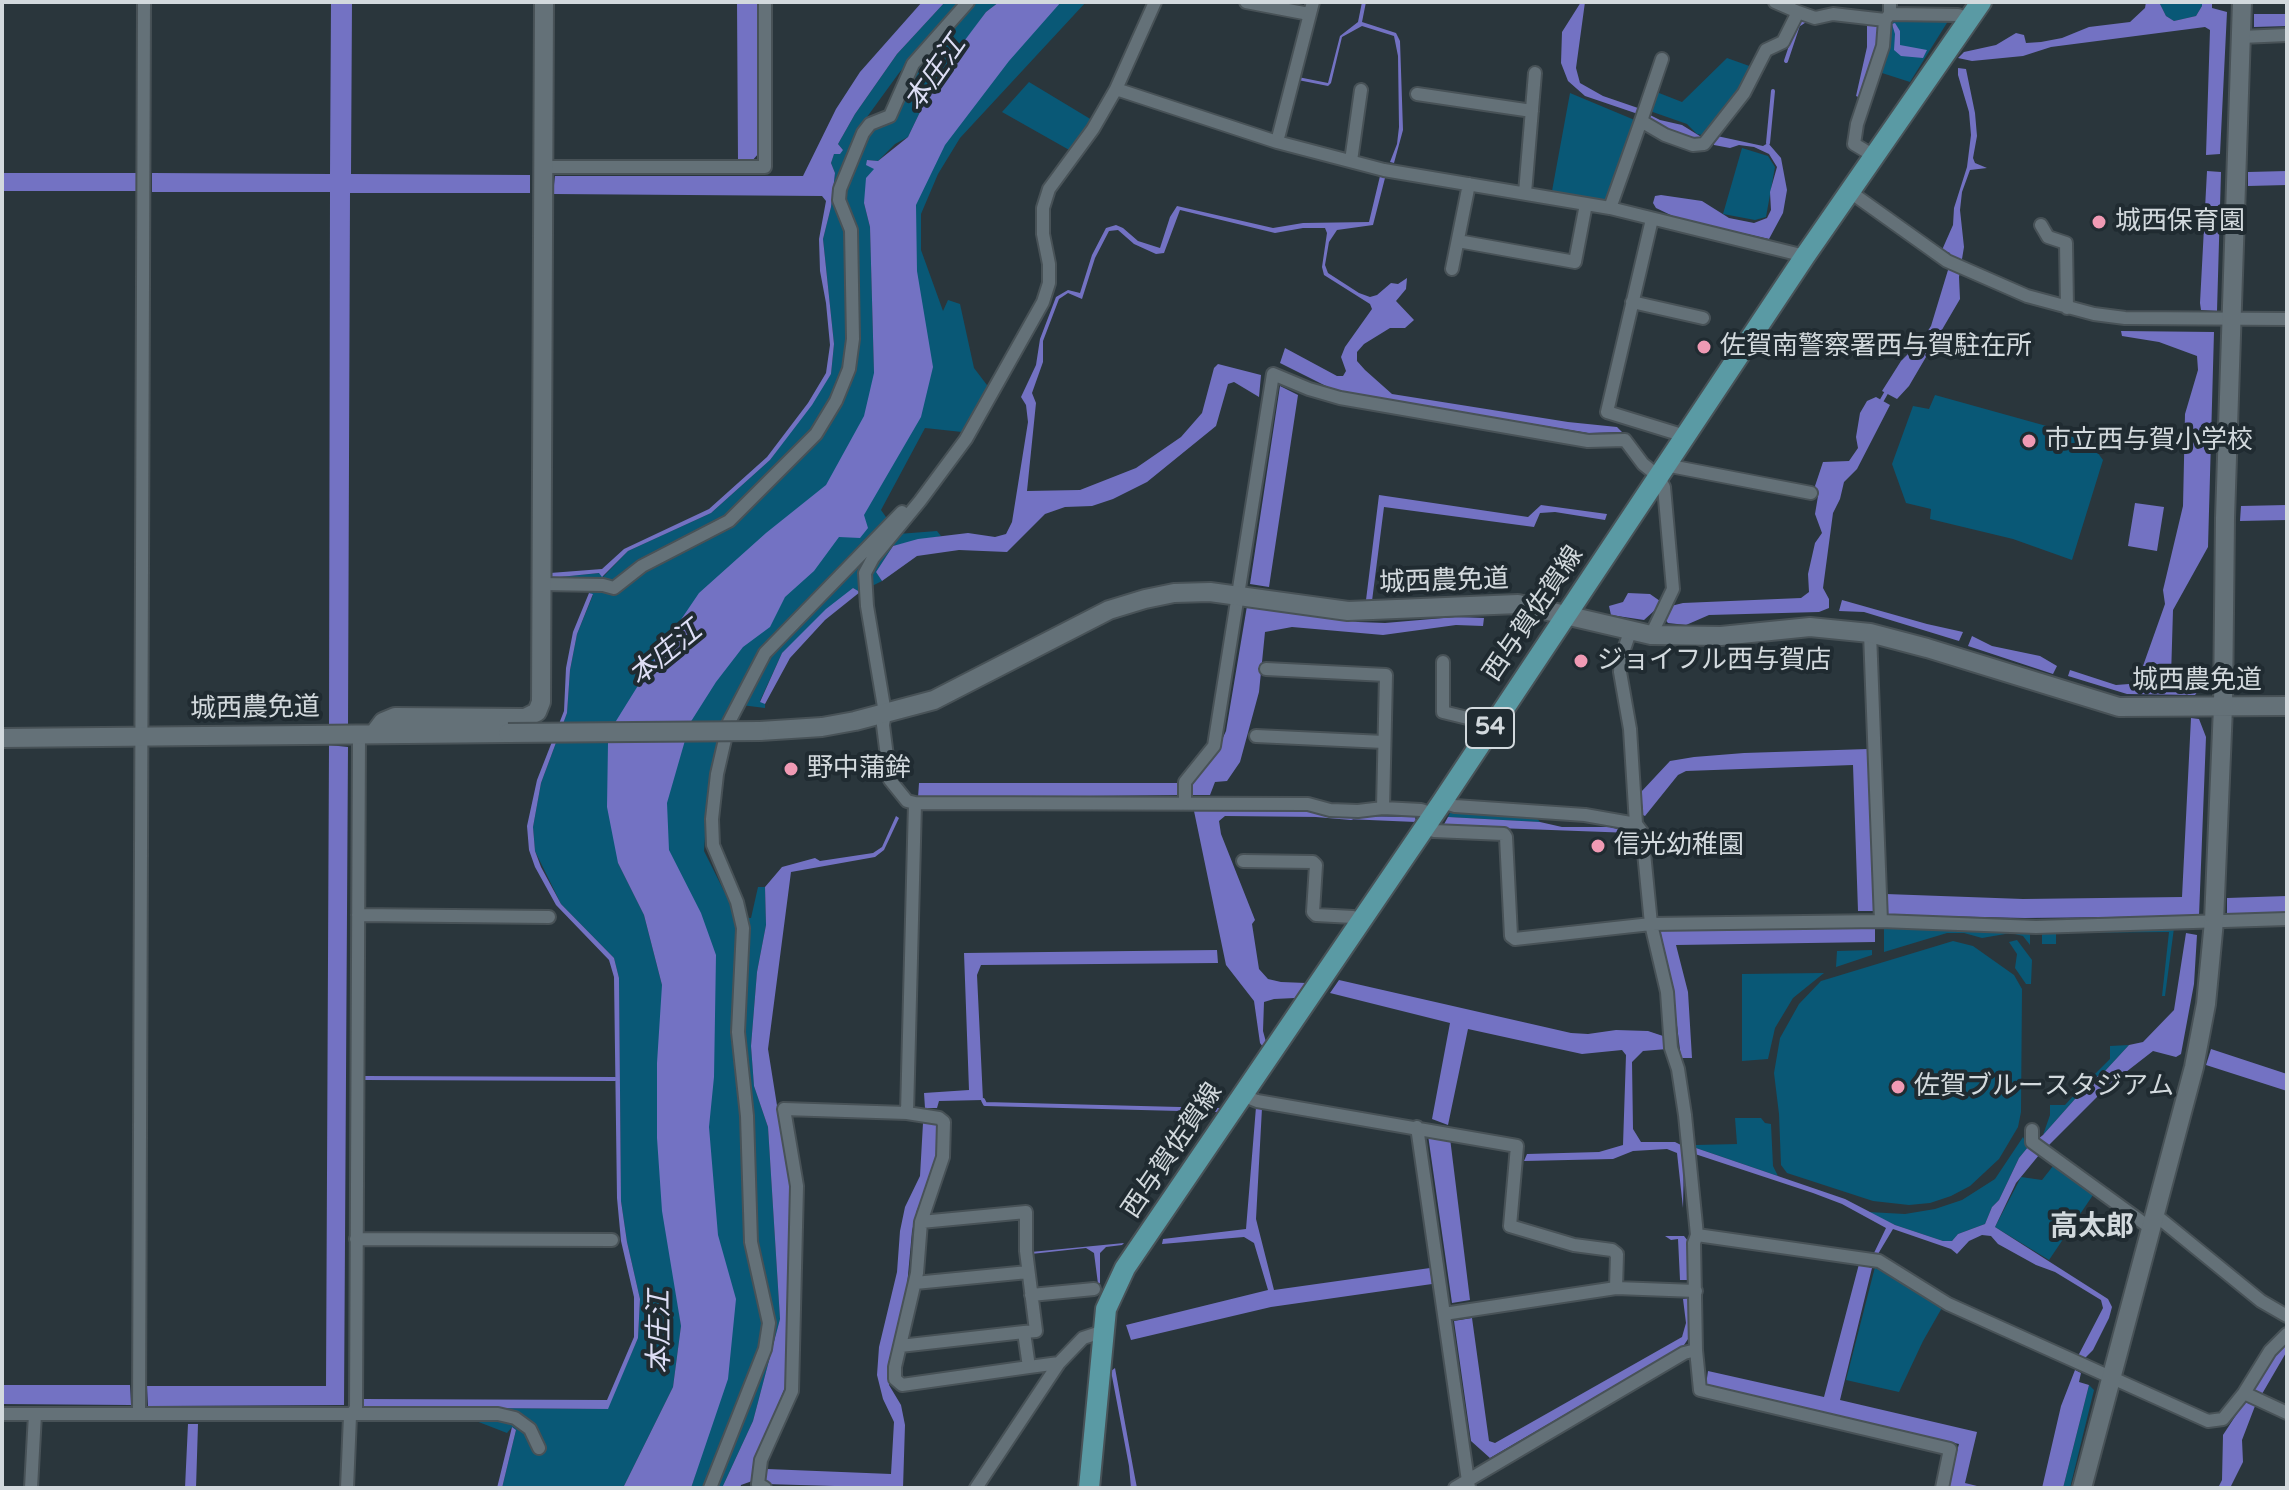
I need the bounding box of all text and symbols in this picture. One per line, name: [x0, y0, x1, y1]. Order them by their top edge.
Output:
water label: 本庄江: [898, 30, 974, 118]
place label: 城西保育園: [2115, 206, 2245, 238]
marker: 城西保育園: [2090, 213, 2108, 231]
place label: 佐賀南警察署西与賀駐在所: [1720, 331, 2032, 363]
marker: 佐賀南警察署西与賀駐在所: [1695, 338, 1713, 356]
place label: 市立西与賀小学校: [2045, 425, 2253, 457]
marker: 市立西与賀小学校: [2020, 432, 2038, 450]
street label: 西与賀佐賀線: [1477, 541, 1591, 687]
street label: 城西農免道: [1378, 564, 1510, 600]
water label: 本庄江: [623, 615, 709, 693]
place label: ジョイフル西与賀店: [1597, 645, 1831, 677]
marker: ジョイフル西与賀店: [1572, 652, 1590, 670]
street label: 城西農免道: [2132, 665, 2262, 697]
street label: 城西農免道: [190, 692, 320, 726]
road number: 54: [1466, 708, 1514, 748]
place label: 野中蒲鉾: [807, 753, 911, 785]
marker: 野中蒲鉾: [782, 760, 800, 778]
place label: 信光幼稚園: [1614, 830, 1744, 862]
marker: 信光幼稚園: [1589, 837, 1607, 855]
place label: 佐賀ブルースタジアム: [1914, 1071, 2174, 1103]
street label: 西与賀佐賀線: [1116, 1078, 1230, 1224]
marker: 佐賀ブルースタジアム: [1889, 1078, 1907, 1096]
district label: 高太郎: [2050, 1211, 2134, 1245]
water label: 本庄江: [644, 1290, 678, 1374]

